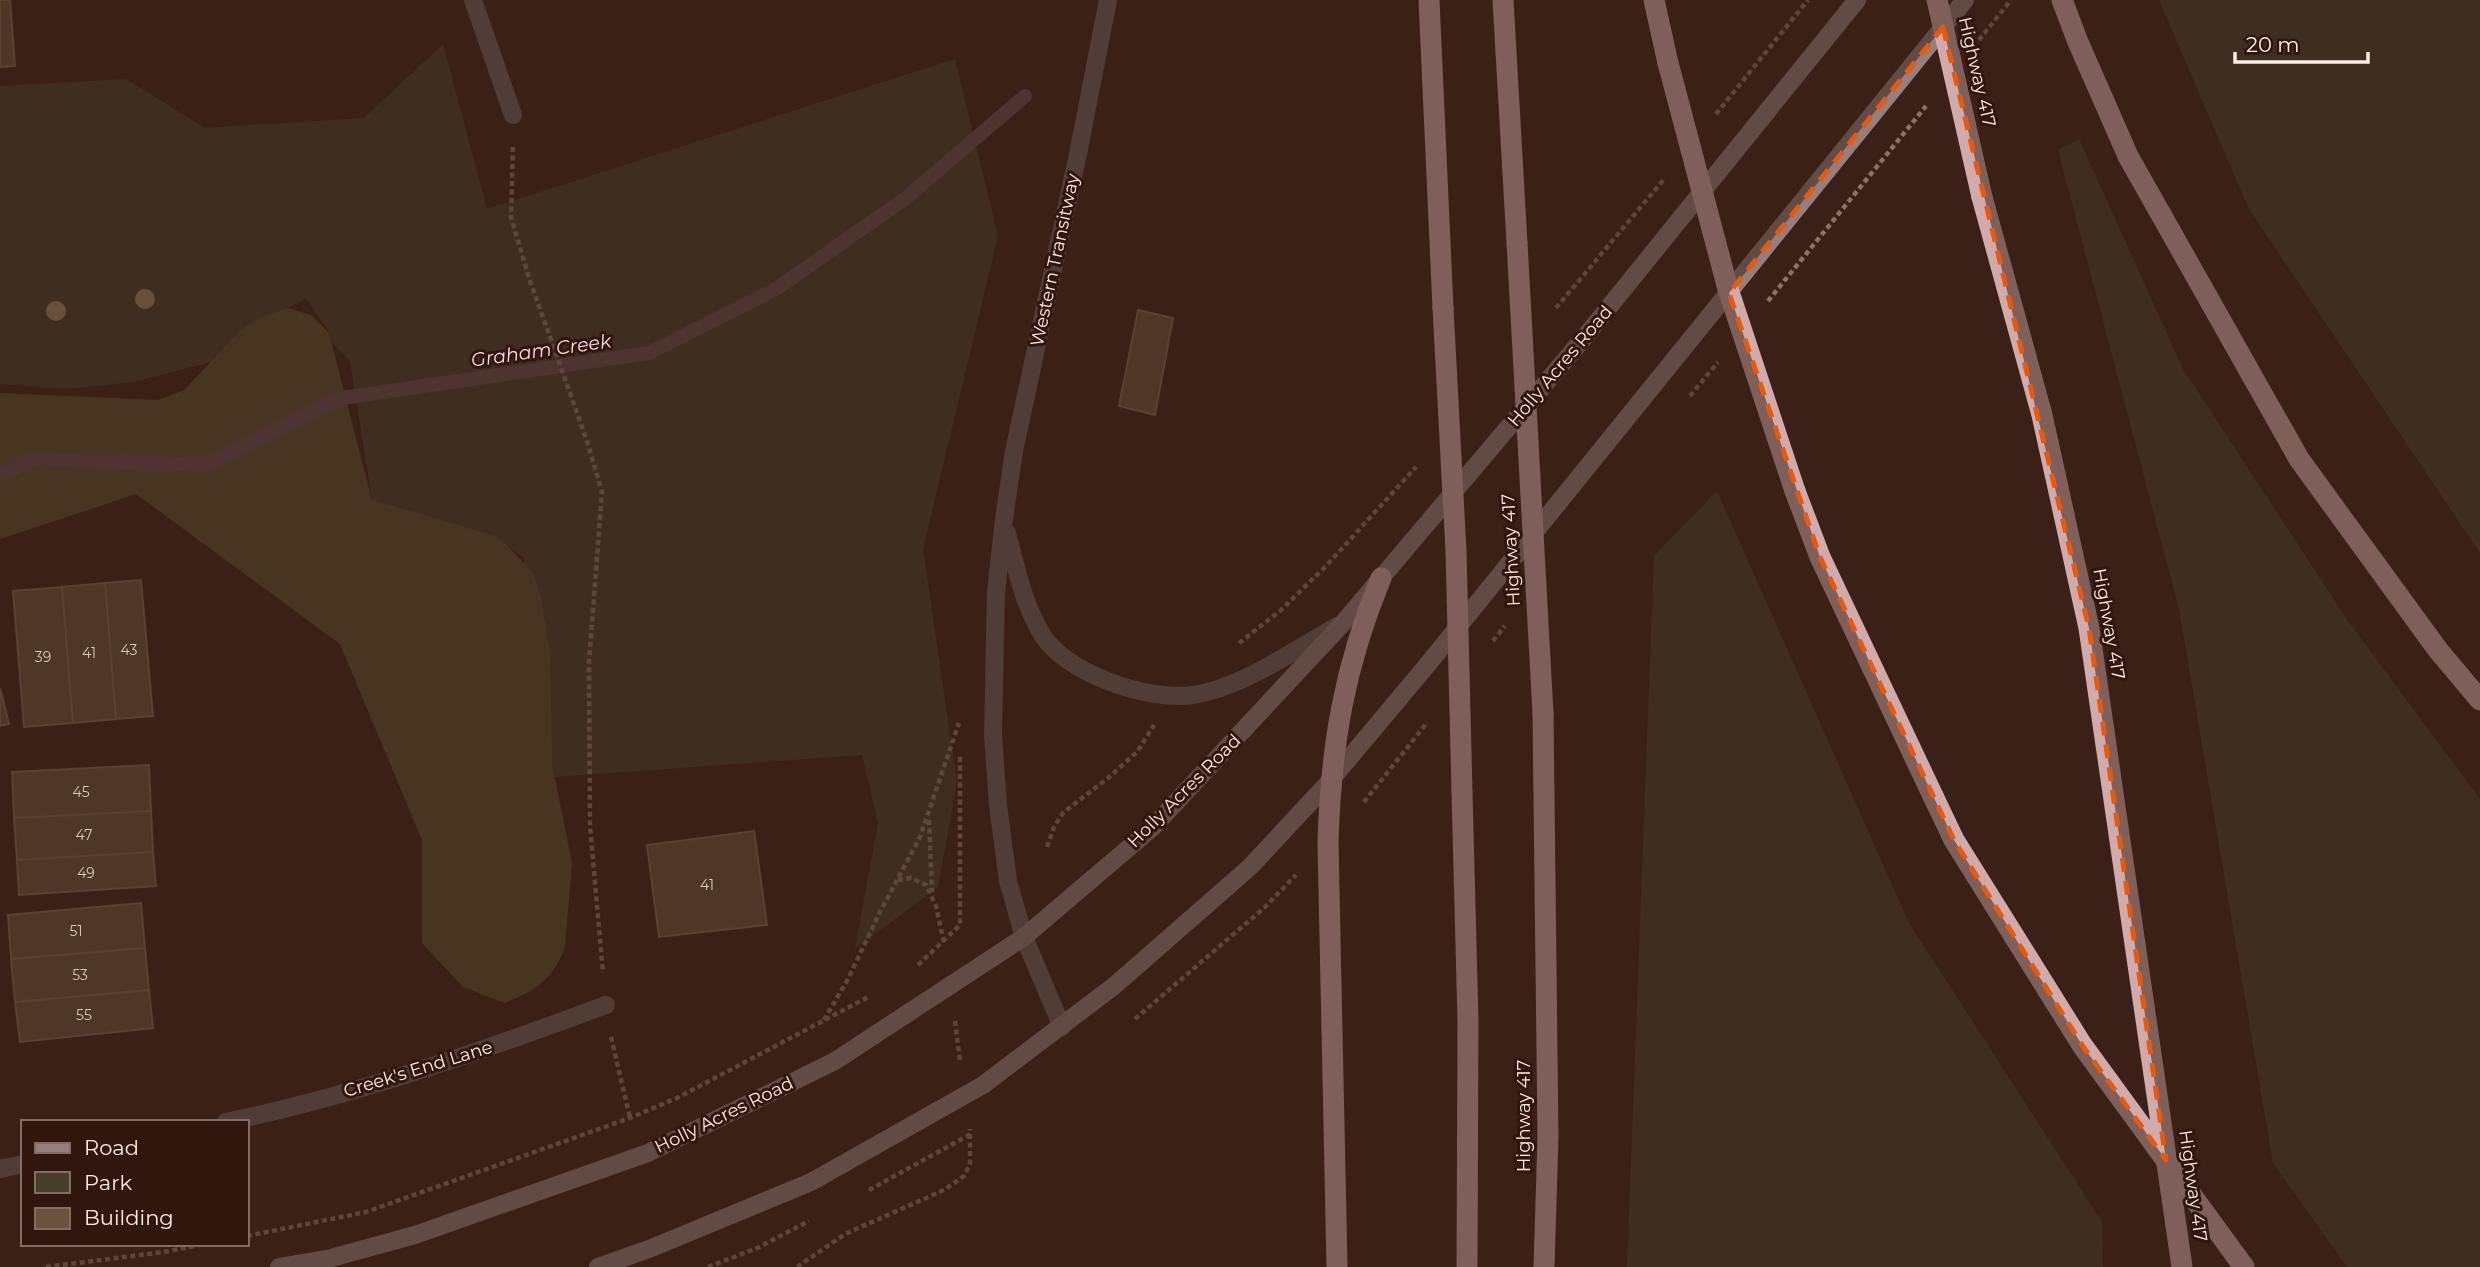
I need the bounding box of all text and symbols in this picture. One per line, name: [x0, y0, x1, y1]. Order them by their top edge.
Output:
street label: Highway 417: [1954, 15, 2000, 129]
scale bar: [2235, 21, 2368, 65]
text: 20 m: [2246, 32, 2300, 57]
street label: Western Transitway: [1026, 171, 1084, 348]
street label: Holly Acres Road: [1503, 301, 1617, 431]
water label: Graham Creek: [470, 329, 613, 372]
street label: Highway 417: [1497, 493, 1525, 607]
street label: Highway 417: [2088, 567, 2130, 681]
house number: 43: [121, 641, 138, 659]
house number: 41: [82, 644, 96, 662]
house number: 39: [35, 648, 51, 666]
street label: Holly Acres Road: [1123, 730, 1245, 852]
house number: 45: [72, 783, 90, 801]
house number: 47: [76, 826, 92, 844]
house number: 49: [77, 864, 95, 882]
house number: 41: [700, 876, 714, 894]
house number: 51: [70, 922, 82, 940]
house number: 53: [72, 966, 88, 984]
house number: 55: [76, 1006, 92, 1024]
street label: Creek's End Lane: [341, 1036, 495, 1102]
street label: Highway 417: [1513, 1060, 1535, 1172]
street label: Holly Acres Road: [651, 1072, 797, 1158]
legend: [21, 1120, 248, 1246]
street label: Highway 417: [2174, 1129, 2212, 1243]
text: Road: [84, 1135, 139, 1160]
text: Park: [84, 1170, 132, 1195]
text: Building: [84, 1205, 174, 1230]

